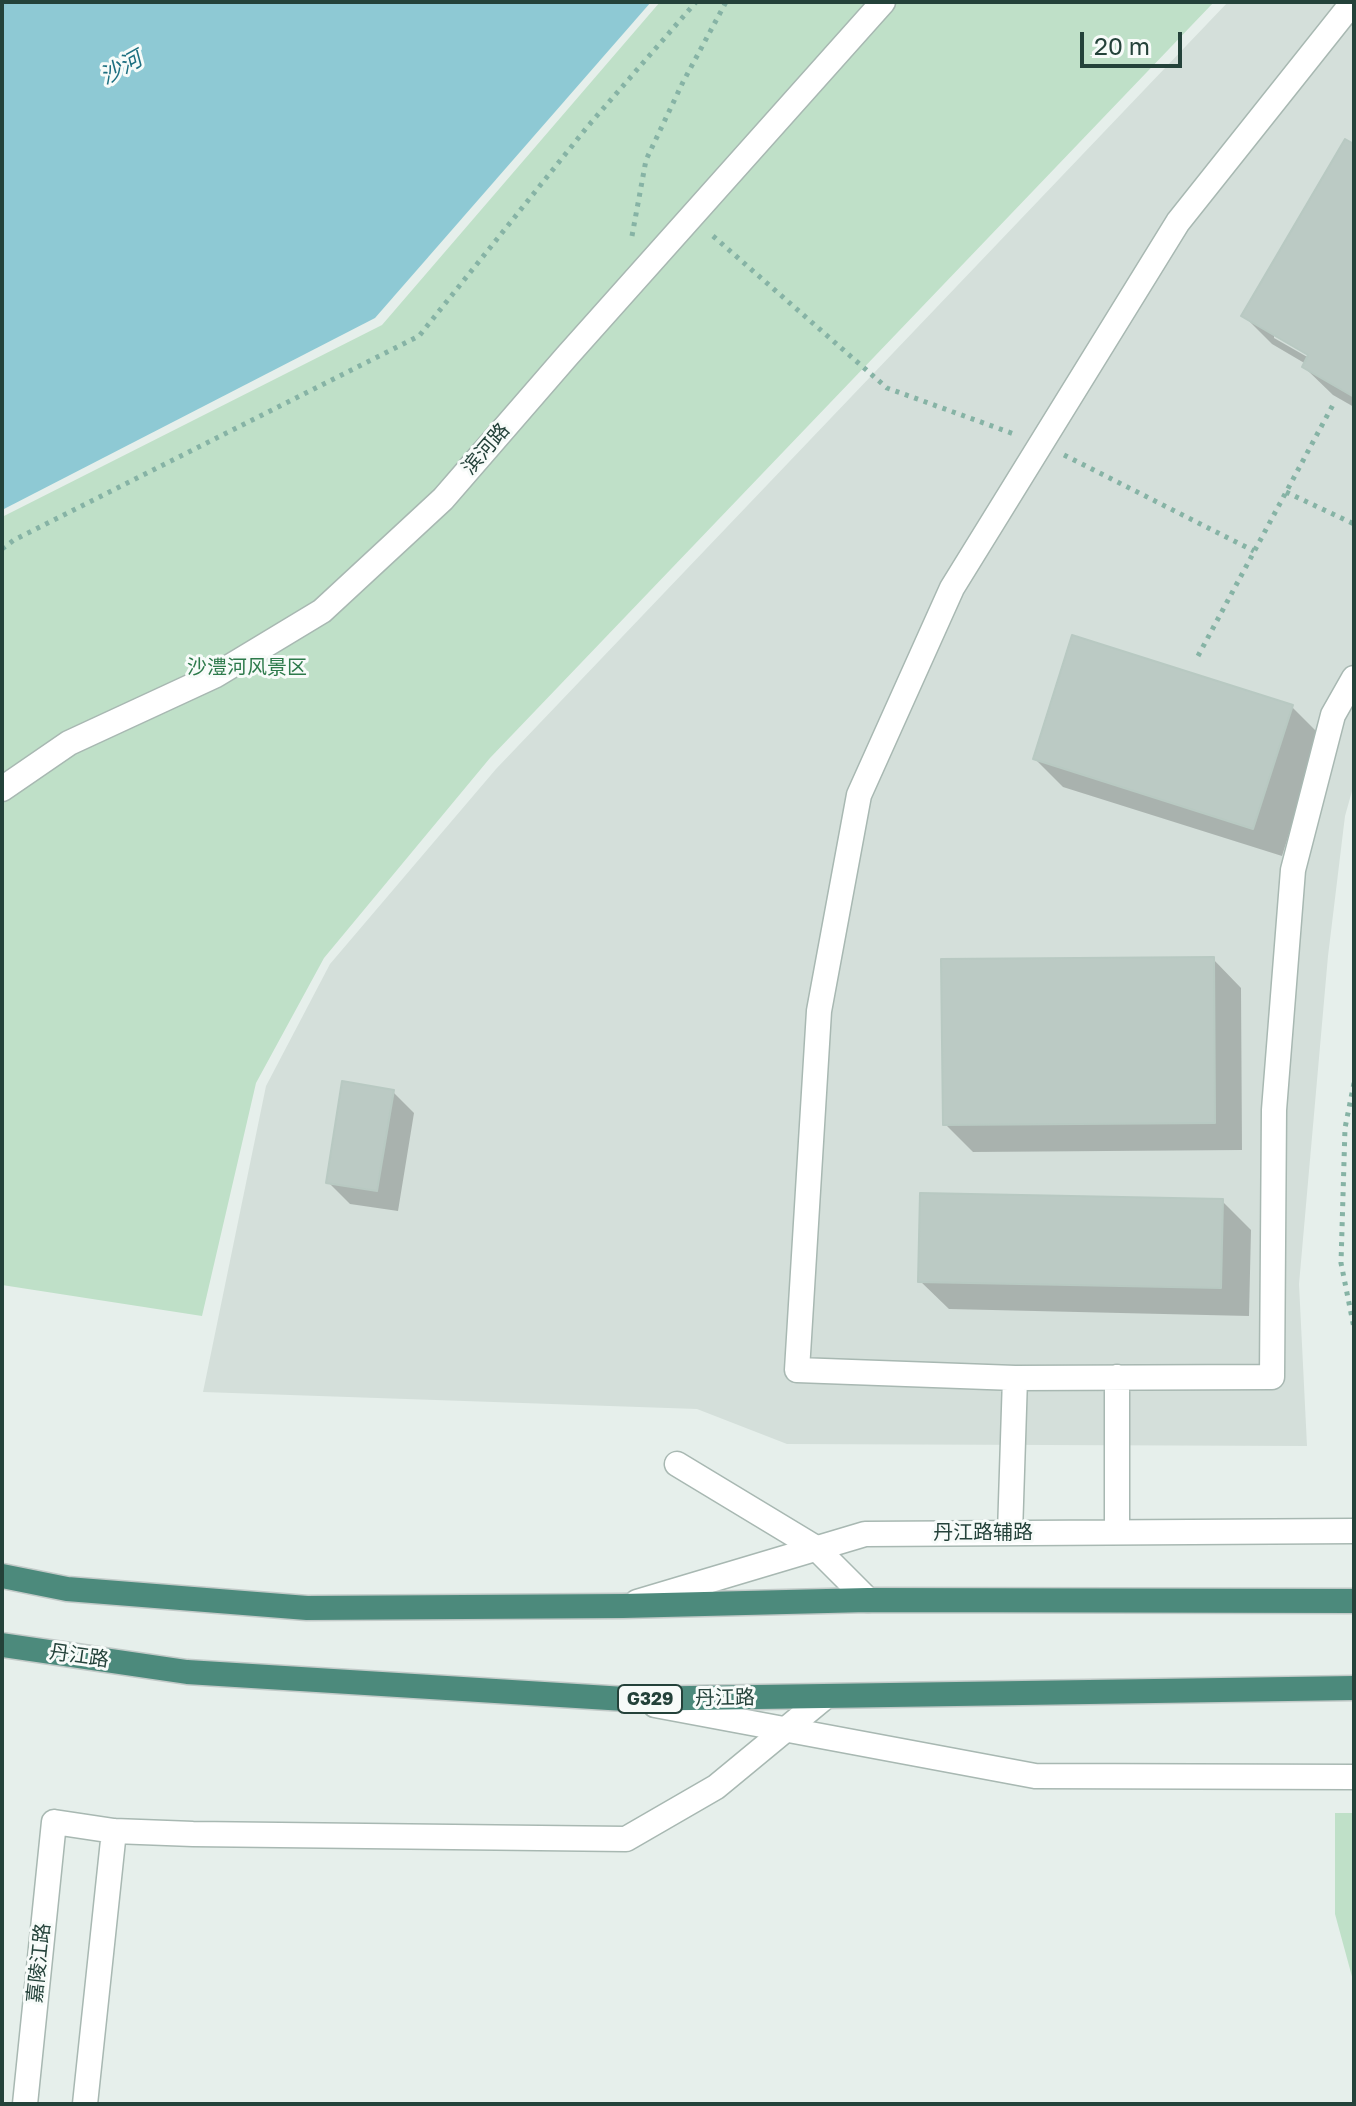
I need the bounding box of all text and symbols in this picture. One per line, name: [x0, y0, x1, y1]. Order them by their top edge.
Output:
scale bar: [1084, 16, 1186, 66]
text: 20 m: [1094, 31, 1150, 60]
water label: 沙河: [95, 46, 147, 90]
street label: 滨河路: [457, 418, 515, 480]
park label: 沙澧河风景区: [187, 656, 307, 680]
street label: 丹江路辅路: [933, 1521, 1033, 1545]
street label: 丹江路: [48, 1640, 110, 1672]
road number: G329: [618, 1685, 682, 1713]
street label: 丹江路: [695, 1685, 755, 1711]
street label: 嘉陵江路: [23, 1922, 55, 2004]

